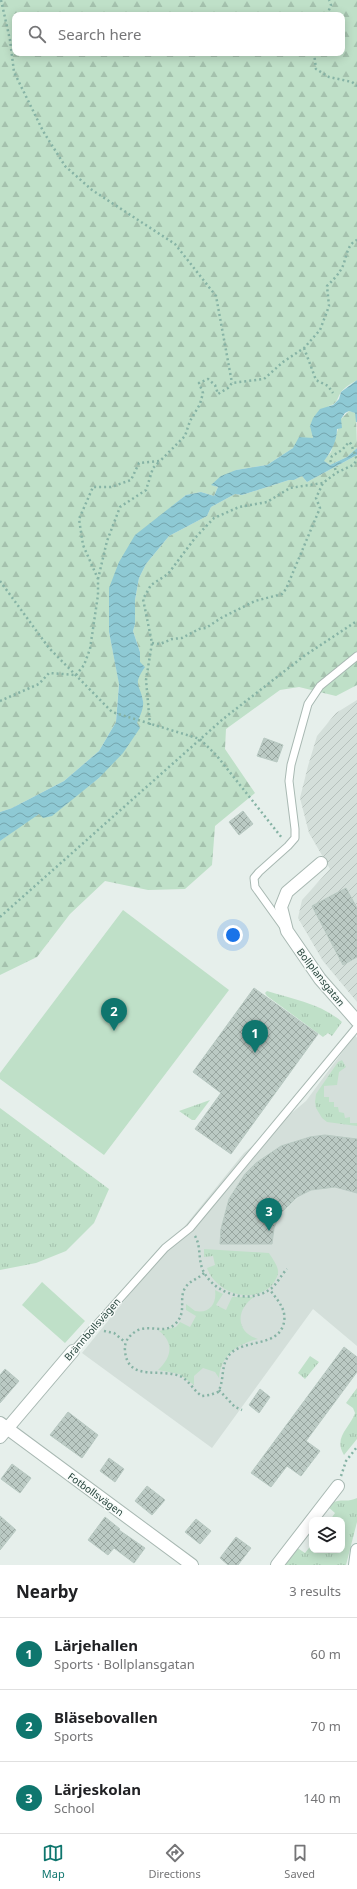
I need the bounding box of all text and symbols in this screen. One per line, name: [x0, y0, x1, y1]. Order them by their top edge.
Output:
search box: [12, 12, 345, 56]
icon: search: [26, 23, 48, 45]
text: Search here: [58, 24, 141, 44]
your location: [223, 925, 243, 945]
street label: Bollplansgatan: [294, 945, 348, 1009]
pin: 2: [101, 998, 127, 1031]
pin: 1: [242, 1020, 268, 1053]
pin: 3: [256, 1198, 282, 1231]
street label: Brännbollsvägen: [61, 1295, 123, 1363]
street label: Fotbollsvägen: [65, 1469, 127, 1519]
map controls: [309, 1517, 345, 1553]
button: layers: [309, 1517, 345, 1553]
text: Nearby: [16, 1580, 78, 1603]
text: 3 results: [289, 1582, 341, 1600]
text: Lärjehallen: [54, 1635, 138, 1655]
text: 1: [25, 1645, 33, 1663]
text: 60 m: [311, 1645, 341, 1663]
text: Sports · Bollplansgatan: [54, 1655, 195, 1673]
text: Bläsebovallen: [54, 1707, 158, 1727]
text: 2: [25, 1717, 33, 1735]
text: 70 m: [311, 1717, 341, 1735]
text: Sports: [54, 1727, 93, 1745]
text: Lärjeskolan: [54, 1779, 141, 1799]
text: 3: [25, 1789, 33, 1807]
text: 140 m: [303, 1789, 341, 1807]
text: School: [54, 1799, 95, 1817]
tab: Map: [42, 1842, 65, 1881]
tab: Directions: [148, 1842, 201, 1881]
tab: Saved: [284, 1842, 315, 1881]

